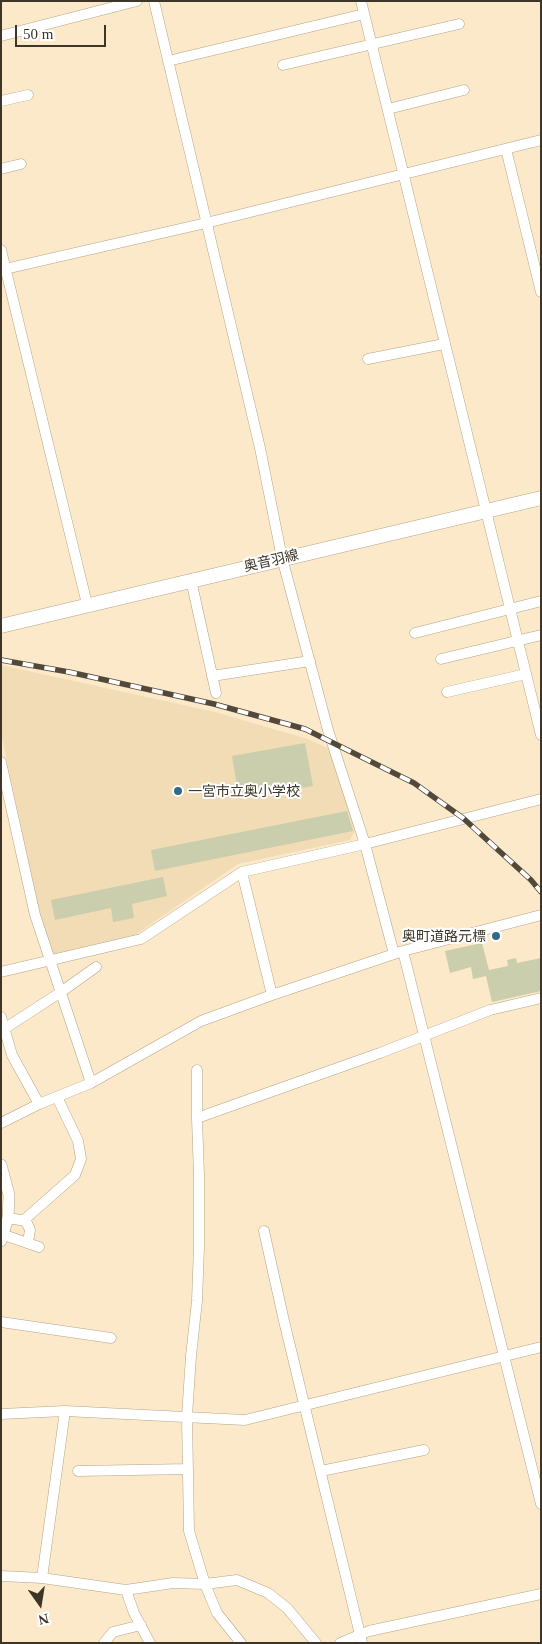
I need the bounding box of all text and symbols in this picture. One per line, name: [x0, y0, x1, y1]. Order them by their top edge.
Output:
scale bar: [18, 15, 109, 47]
text: 50 m: [23, 26, 53, 42]
street label: 奥音羽線: [242, 546, 300, 574]
place label: 一宮市立奥小学校: [188, 783, 300, 799]
marker: 一宮市立奥小学校: [172, 785, 184, 797]
place label: 奥町道路元標: [402, 928, 486, 944]
marker: 奥町道路元標: [490, 930, 502, 942]
north arrow: [15, 1579, 65, 1629]
text: N: [37, 1611, 50, 1628]

